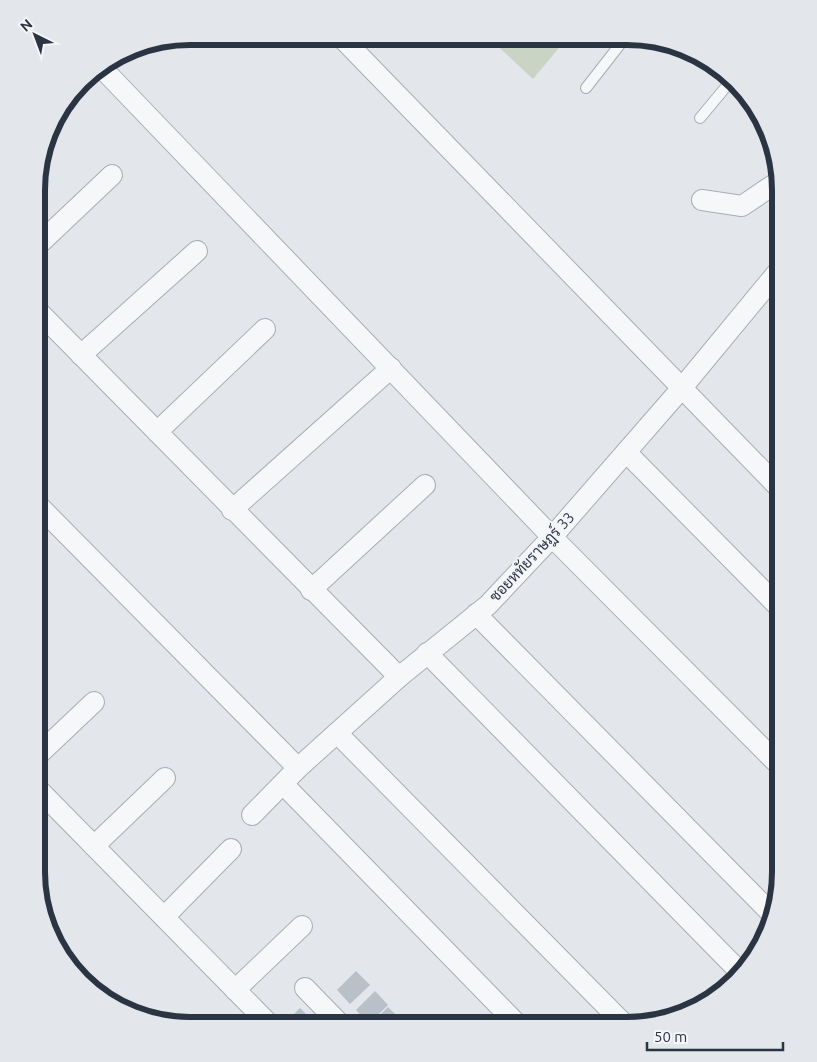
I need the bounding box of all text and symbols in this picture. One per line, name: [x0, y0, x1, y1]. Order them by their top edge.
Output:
north arrow: [10, 10, 60, 60]
text: N: [17, 16, 36, 35]
street label: ซอยหทัยราษฎร์ 33: [485, 508, 579, 606]
scale bar: [647, 1020, 783, 1052]
text: 50 m: [654, 1028, 687, 1045]

